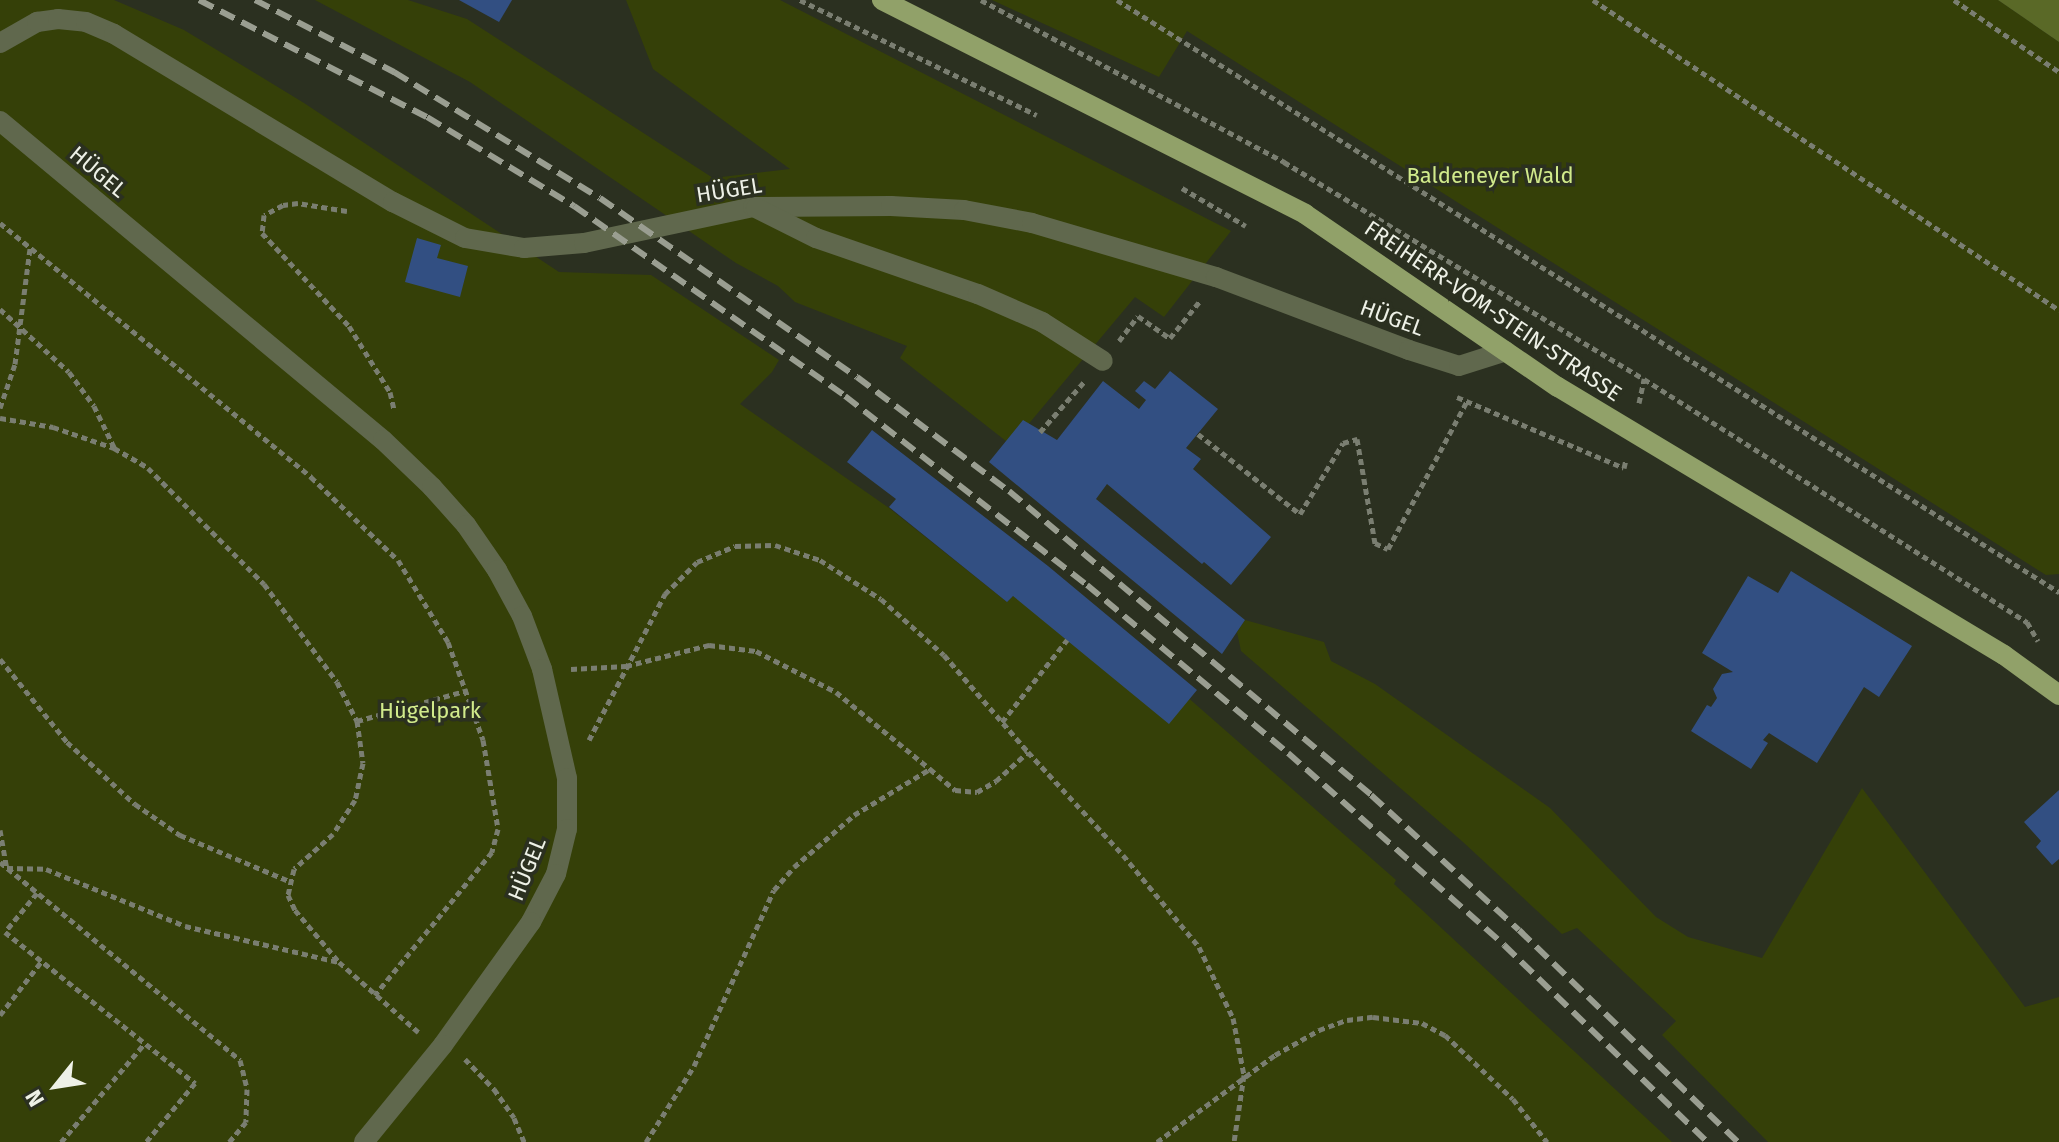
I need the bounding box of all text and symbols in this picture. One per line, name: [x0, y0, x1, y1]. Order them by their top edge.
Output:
street label: HÜGEL: [64, 141, 132, 203]
park label: Baldeneyer Wald: [1406, 163, 1574, 189]
street label: HÜGEL: [694, 172, 764, 208]
street label: FREIHERR-VOM-STEIN-STRASSE: [1360, 215, 1626, 407]
street label: HÜGEL: [1356, 294, 1428, 342]
park label: Hügelpark: [379, 698, 481, 724]
street label: HÜGEL: [502, 833, 552, 905]
north arrow: [16, 1046, 96, 1126]
text: N: [19, 1085, 50, 1111]

